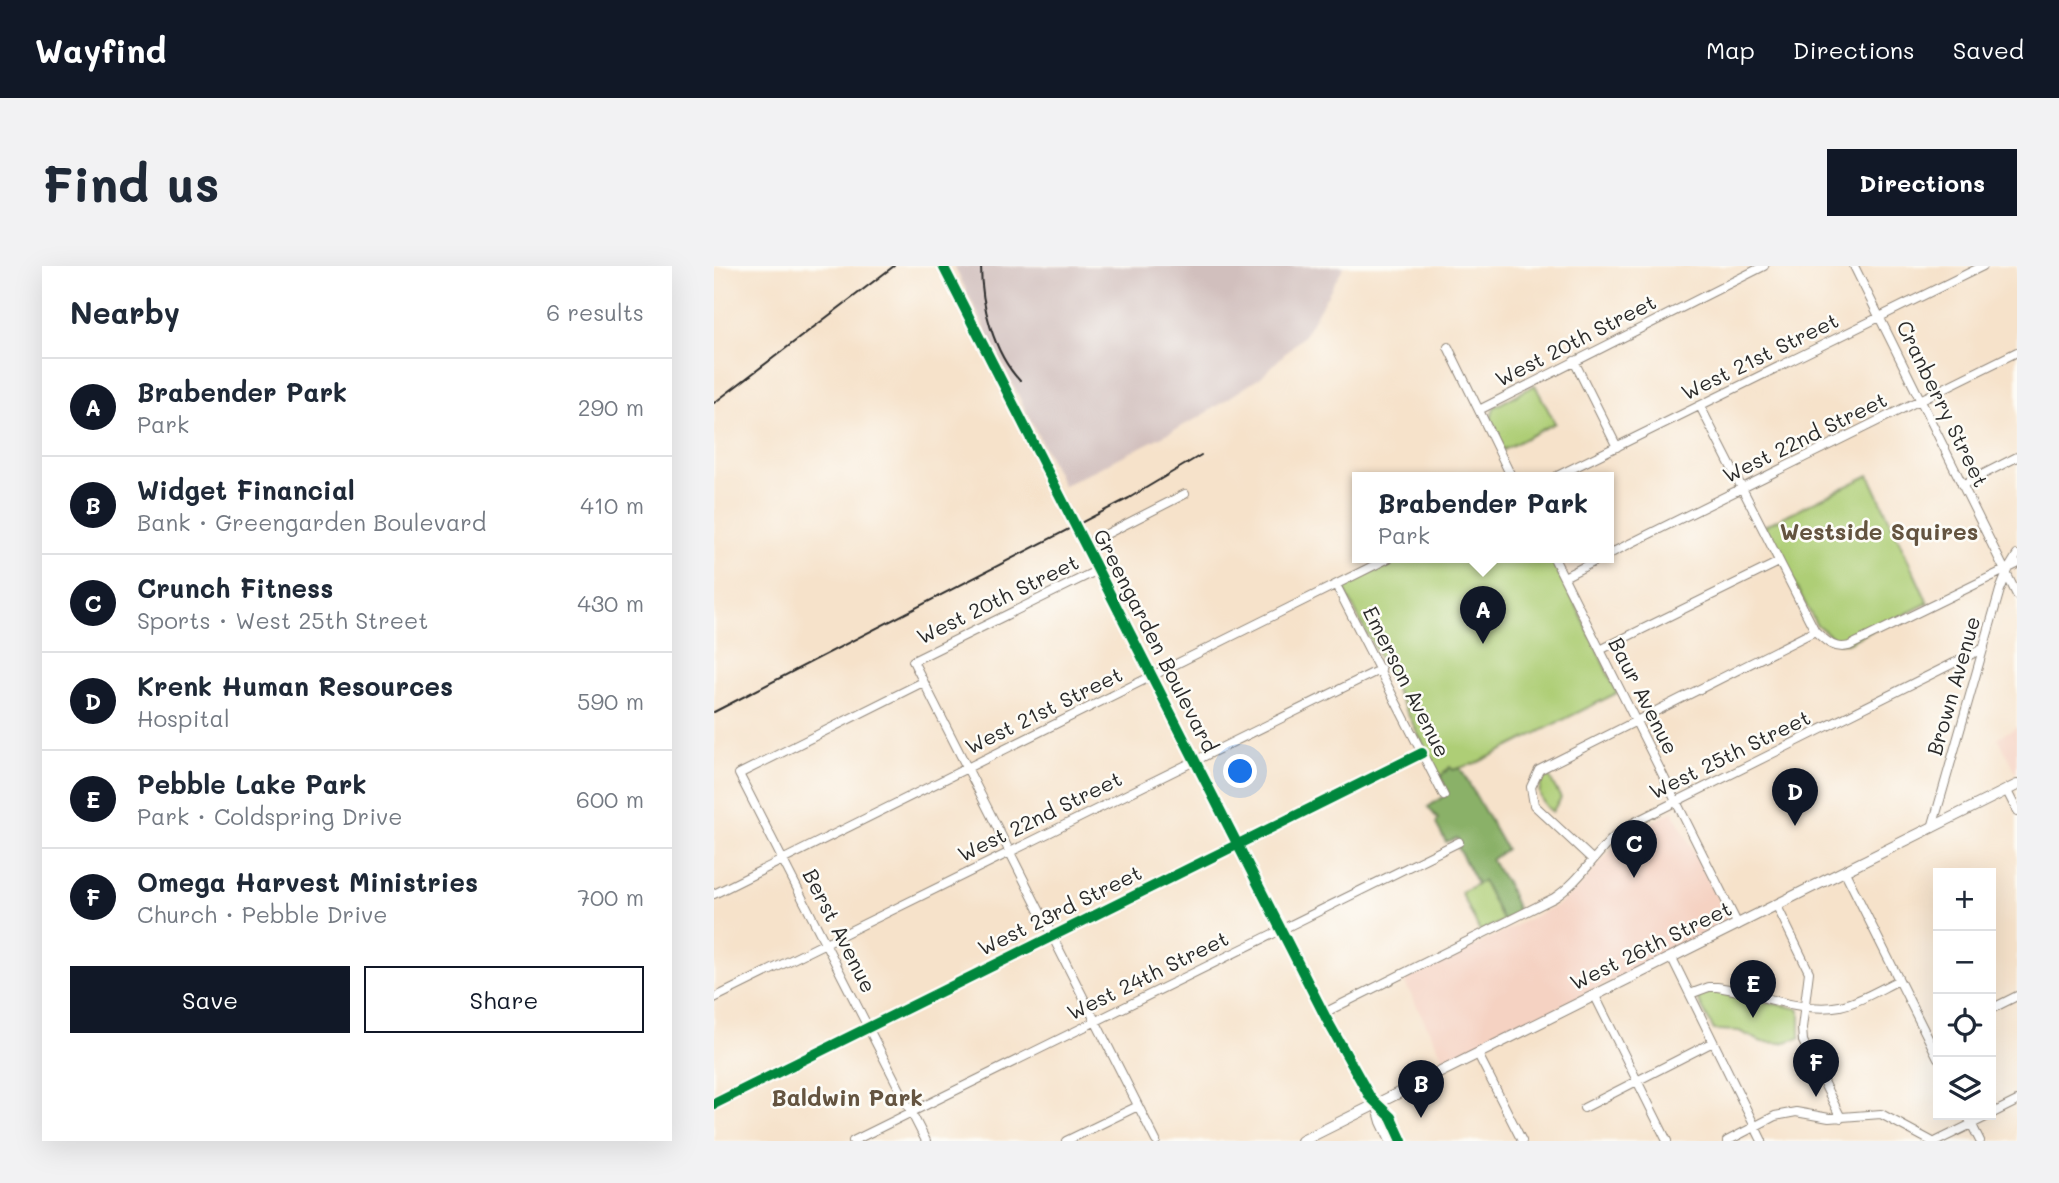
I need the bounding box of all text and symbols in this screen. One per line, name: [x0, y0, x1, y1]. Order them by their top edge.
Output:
text: Wayfind: [35, 28, 166, 71]
text: Map: [1706, 34, 1755, 65]
text: Directions: [1793, 34, 1915, 65]
text: Saved: [1953, 34, 2024, 65]
button: Directions: [1827, 149, 2017, 216]
text: Find us: [42, 151, 220, 214]
street label: West 20th Street: [1490, 287, 1660, 392]
text: Nearby: [70, 292, 180, 332]
text: 6 results: [546, 297, 644, 327]
street label: West 21st Street: [1676, 306, 1842, 405]
street label: Cranberry Street: [1891, 316, 1995, 491]
text: Brabender Park: [137, 375, 347, 409]
street label: West 22nd Street: [1718, 385, 1891, 488]
text: A: [85, 392, 101, 422]
text: 290 m: [578, 392, 644, 422]
text: Park: [137, 409, 189, 439]
popup: [1352, 472, 1614, 563]
text: Widget Financial: [137, 473, 355, 507]
text: Brabender Park: [1378, 486, 1588, 520]
text: B: [85, 490, 101, 520]
text: 410 m: [580, 490, 644, 520]
text: Bank · Greengarden Boulevard: [137, 507, 486, 537]
district label: Westside Squires: [1780, 516, 1978, 546]
text: Park: [1378, 520, 1430, 550]
street label: Greengarden Boulevard: [1088, 524, 1225, 757]
street label: West 20th Street: [912, 548, 1083, 650]
text: Crunch Fitness: [137, 571, 333, 605]
pin: A: [1460, 586, 1506, 644]
text: C: [84, 588, 102, 618]
text: 430 m: [577, 588, 644, 618]
street label: Emerson Avenue: [1358, 601, 1457, 761]
text: Sports · West 25th Street: [137, 605, 428, 635]
street label: Brown Avenue: [1920, 613, 1985, 758]
street label: Baur Avenue: [1603, 632, 1685, 758]
street label: West 21st Street: [960, 660, 1126, 759]
text: Krenk Human Resources: [137, 669, 453, 703]
text: D: [85, 686, 101, 716]
text: 590 m: [577, 686, 644, 716]
text: Hospital: [137, 703, 230, 733]
street label: West 25th Street: [1644, 703, 1814, 804]
your location: [1223, 754, 1257, 788]
street label: West 22nd Street: [953, 764, 1126, 867]
text: Pebble Lake Park: [137, 767, 366, 801]
pin: D: [1772, 768, 1818, 826]
text: E: [86, 784, 100, 814]
text: 600 m: [576, 784, 644, 814]
text: Park · Coldspring Drive: [137, 801, 403, 831]
pin: C: [1611, 820, 1657, 878]
street label: West 23rd Street: [973, 858, 1146, 961]
street label: Berst Avenue: [798, 864, 883, 997]
text: Omega Harvest Ministries: [137, 865, 478, 899]
map controls: [1933, 868, 1996, 1120]
button: +: [1933, 868, 1996, 931]
text: F: [86, 882, 100, 912]
text: 700 m: [577, 882, 644, 912]
street label: West 26th Street: [1565, 894, 1736, 996]
text: Church · Pebble Drive: [137, 899, 388, 929]
street label: West 24th Street: [1062, 924, 1232, 1025]
button: −: [1933, 931, 1996, 994]
pin: E: [1730, 960, 1776, 1018]
button: Save: [70, 966, 350, 1033]
button: Share: [364, 966, 644, 1033]
button: locate: [1933, 994, 1996, 1057]
pin: F: [1793, 1039, 1839, 1097]
button: layers: [1933, 1057, 1996, 1120]
pin: B: [1398, 1060, 1444, 1118]
district label: Baldwin Park: [771, 1082, 923, 1112]

